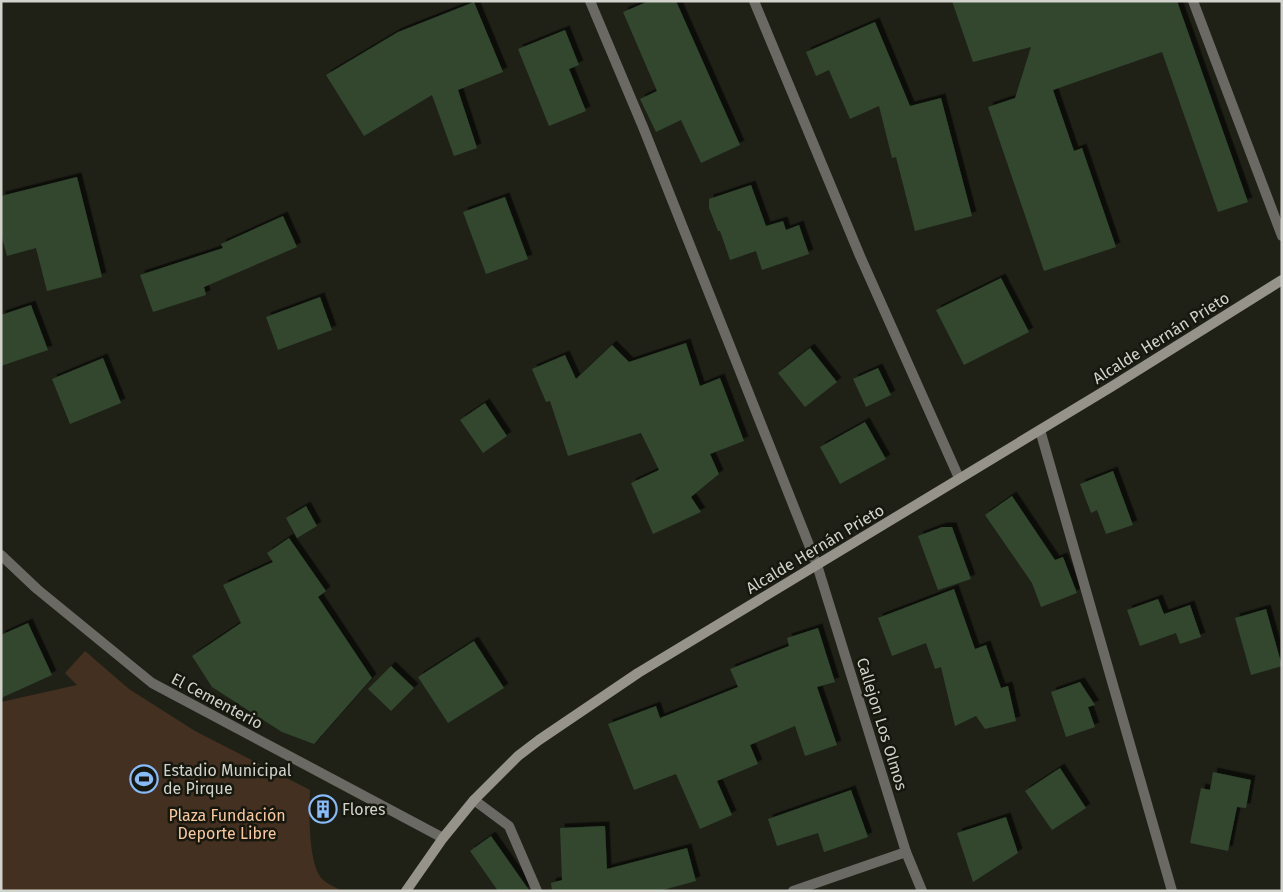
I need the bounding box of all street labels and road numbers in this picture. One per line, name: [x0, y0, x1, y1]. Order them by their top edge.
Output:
street label: Alcalde Hernán Prieto: [1089, 288, 1233, 388]
street label: Alcalde Hernán Prieto: [743, 500, 887, 598]
street label: Callejon Los Olmos: [853, 655, 911, 793]
street label: El Cementerio: [168, 669, 266, 733]

